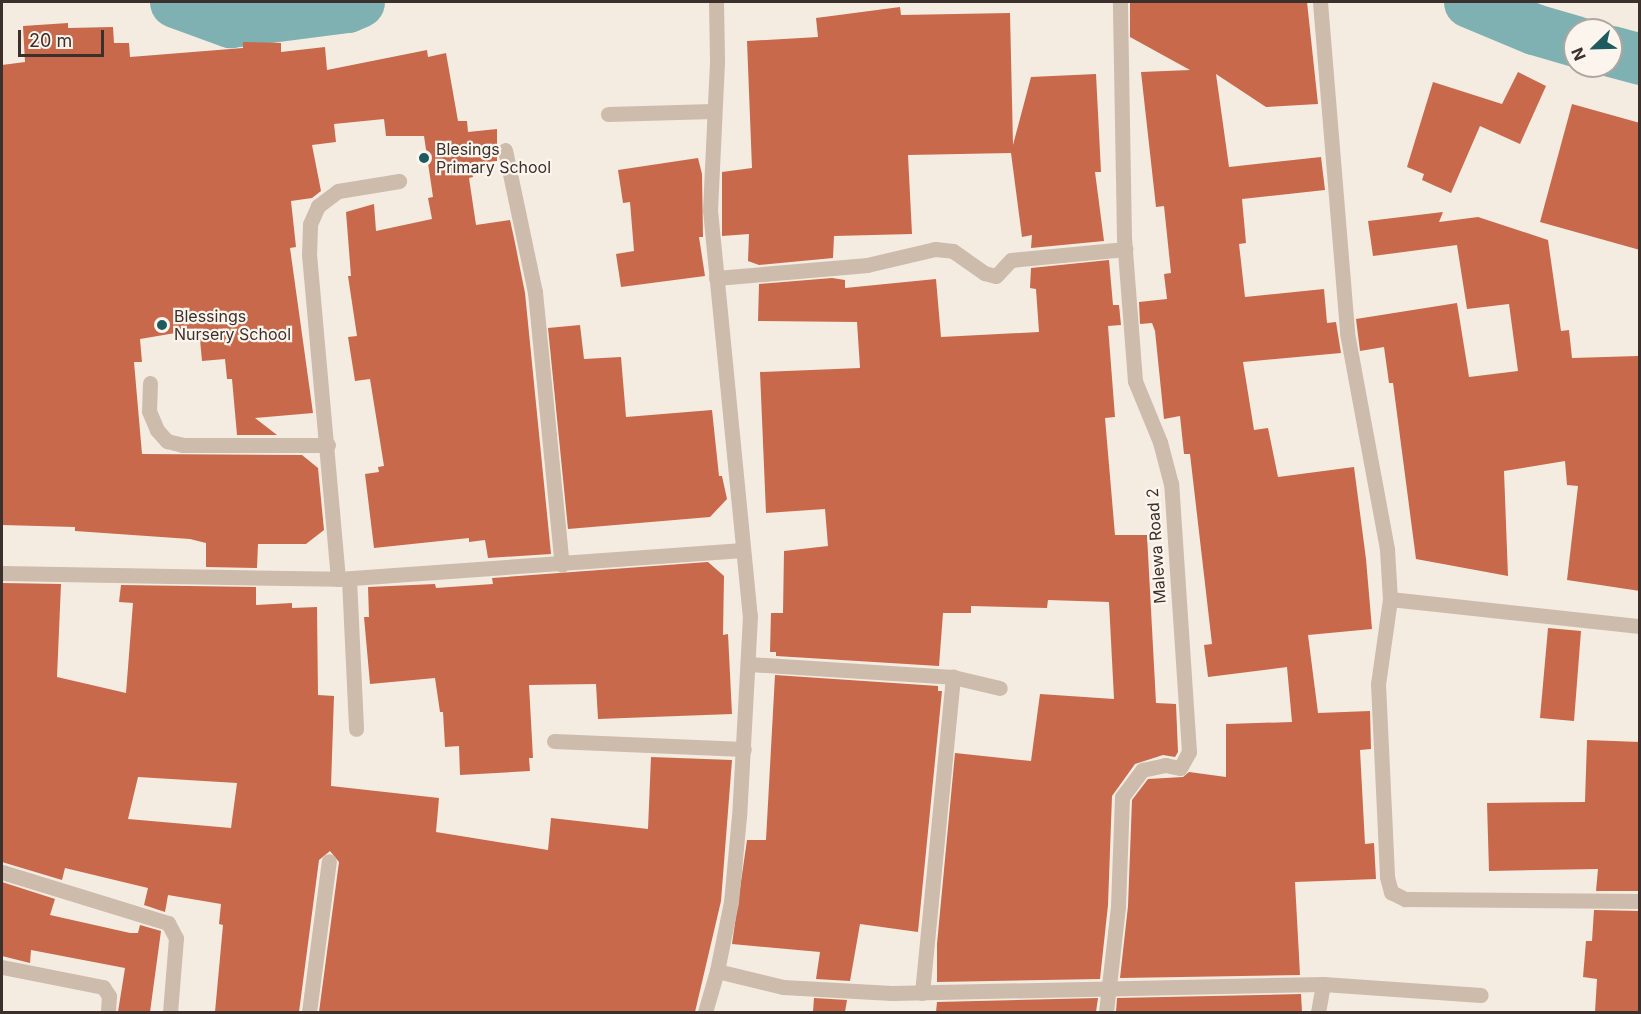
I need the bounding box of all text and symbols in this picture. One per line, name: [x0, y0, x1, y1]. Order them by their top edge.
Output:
scale bar: [21, 18, 106, 56]
north arrow: [1563, 18, 1623, 78]
text: 20 m: [29, 30, 72, 51]
text: N: [1567, 45, 1590, 64]
place label: Blesings Primary School: [436, 139, 551, 177]
marker: Blesings Primary School: [417, 151, 431, 165]
place label: Blessings Nursery School: [174, 306, 291, 344]
marker: Blessings Nursery School: [155, 318, 169, 332]
street label: Malewa Road 2: [1142, 488, 1170, 604]

